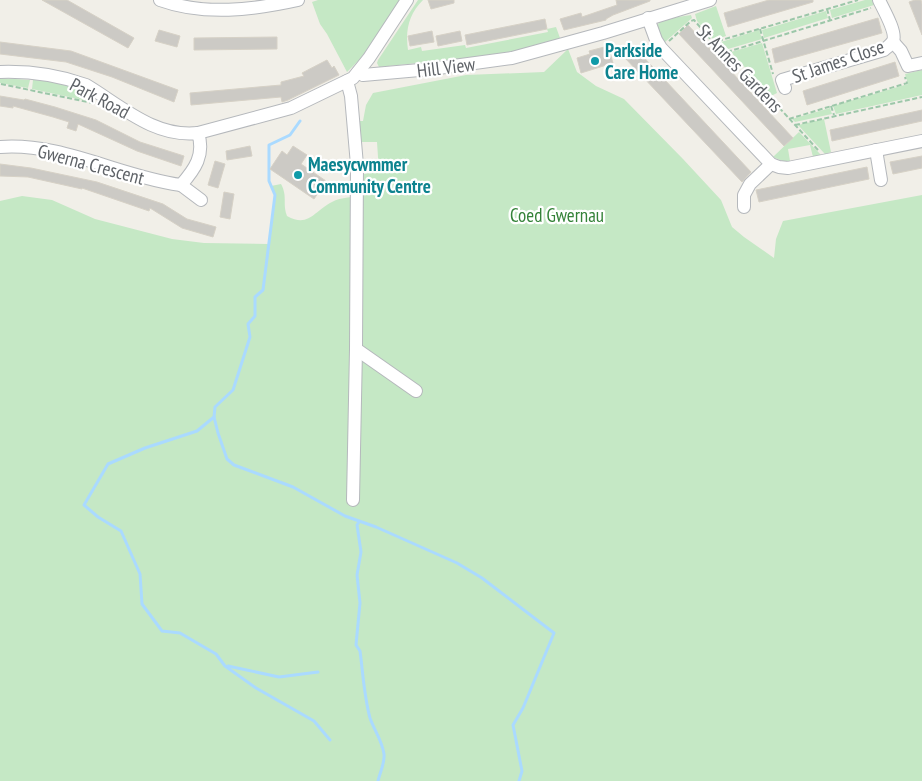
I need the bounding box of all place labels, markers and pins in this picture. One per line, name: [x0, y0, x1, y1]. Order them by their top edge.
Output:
place label: Parkside Care Home: [605, 38, 678, 84]
marker: Parkside Care Home: [589, 55, 601, 67]
place label: Maesycwmmer Community Centre: [308, 152, 431, 198]
marker: Maesycwmmer Community Centre: [292, 169, 304, 181]

